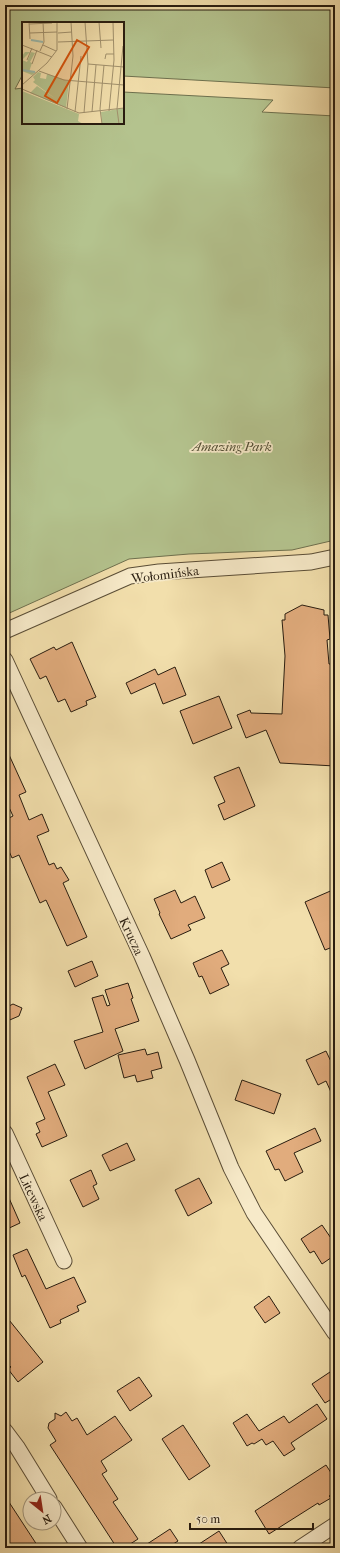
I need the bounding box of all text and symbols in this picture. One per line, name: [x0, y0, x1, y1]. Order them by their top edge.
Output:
inset map: [22, 22, 124, 124]
park label: Amazing Park: [190, 439, 272, 454]
street label: Wołomińska: [129, 563, 201, 586]
street label: Krucza: [116, 915, 147, 958]
street label: Litewska: [16, 1172, 51, 1224]
north arrow: [22, 1491, 62, 1531]
scale bar: [190, 1505, 313, 1531]
text: N: [39, 1512, 54, 1527]
text: 50 m: [196, 1512, 220, 1526]

